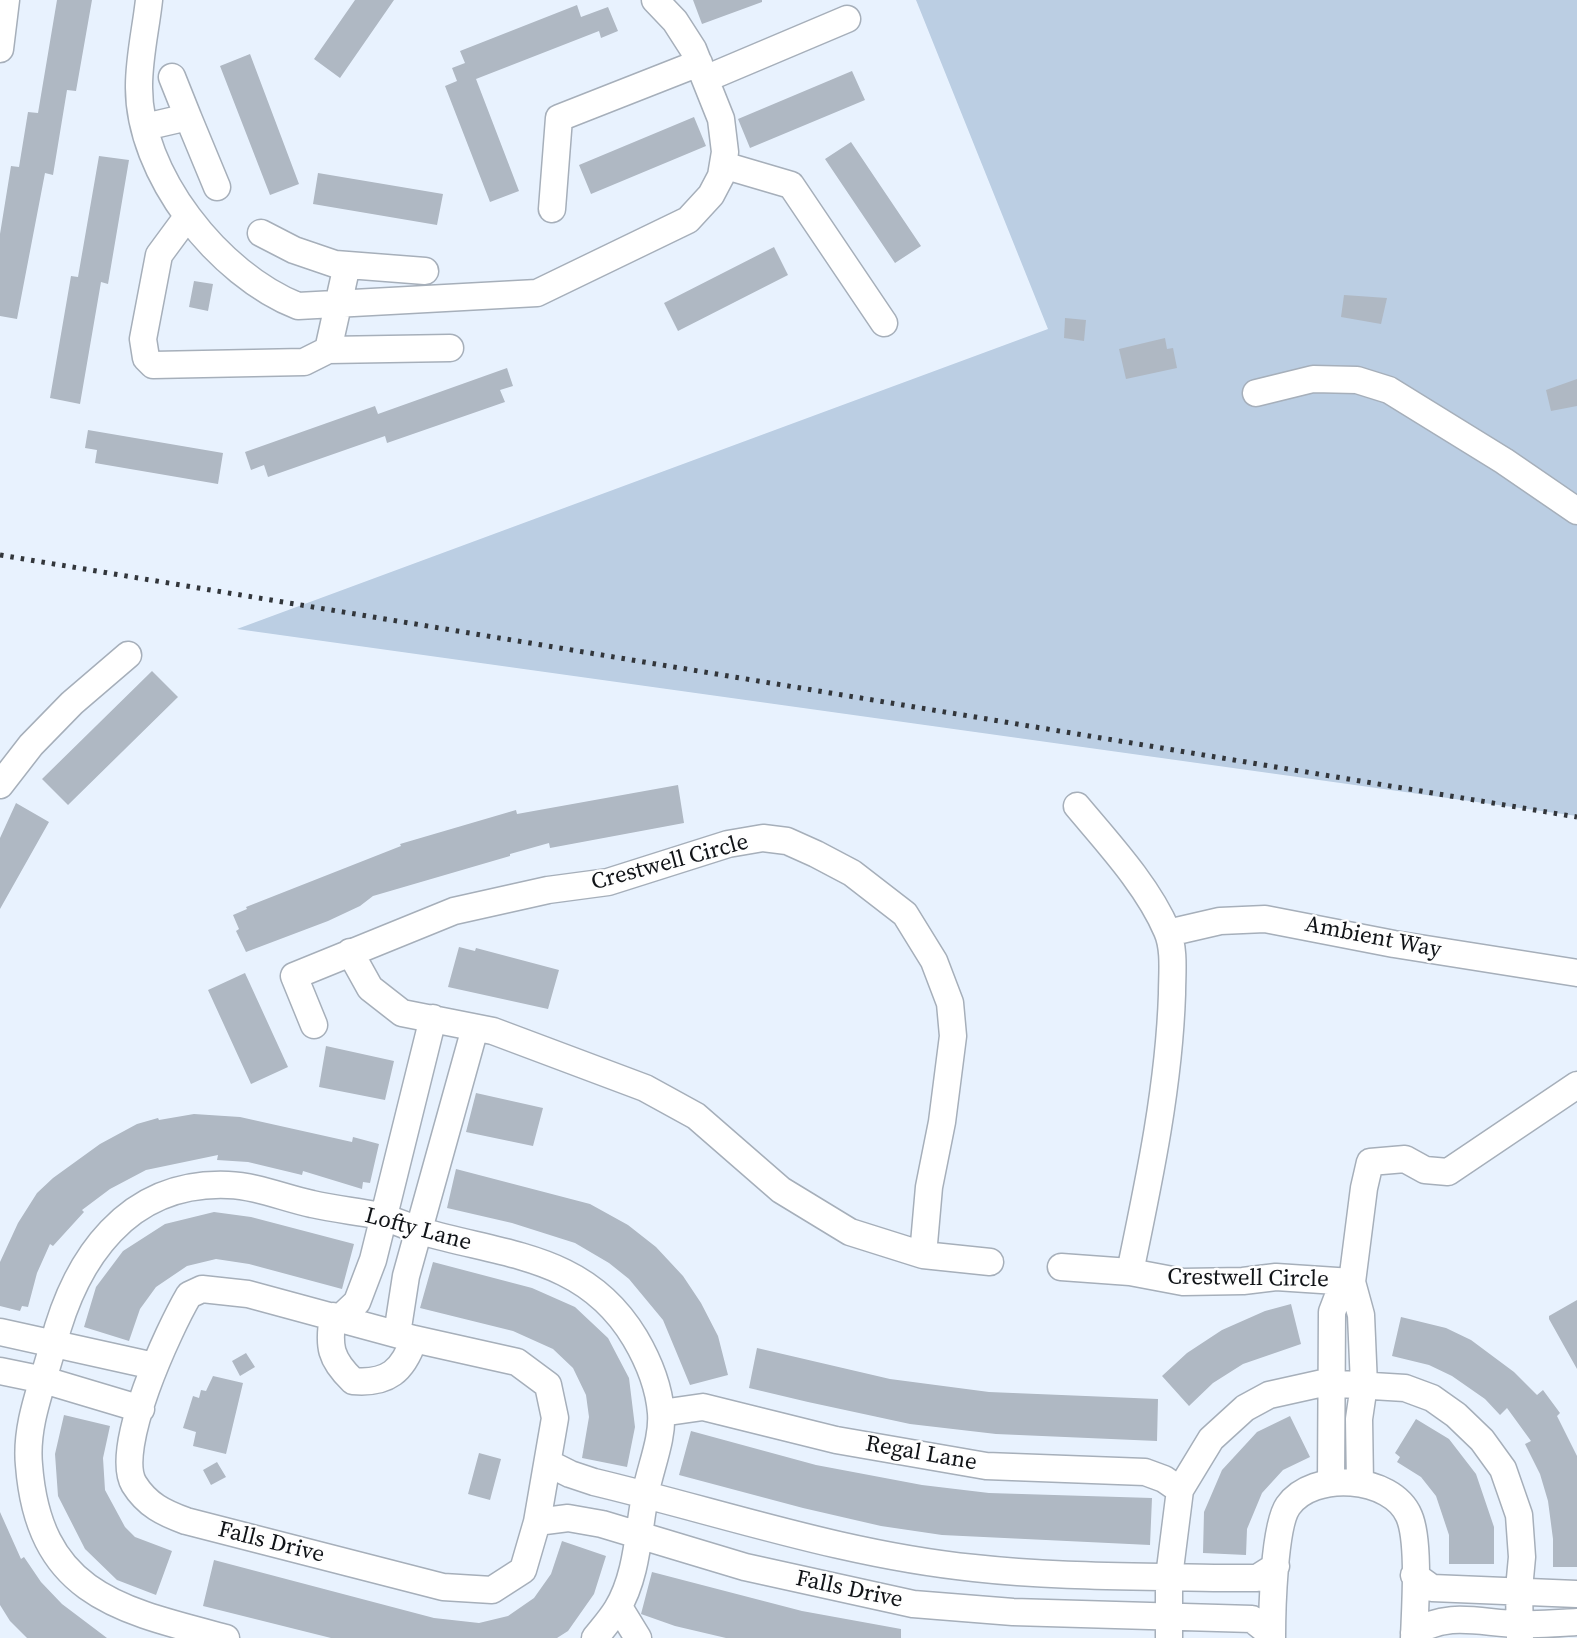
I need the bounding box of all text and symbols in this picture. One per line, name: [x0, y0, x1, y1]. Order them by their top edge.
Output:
street label: Crestwell Circle: [588, 829, 752, 897]
street label: Ambient Way: [1302, 911, 1444, 965]
street label: Lofty Lane: [362, 1203, 474, 1257]
street label: Crestwell Circle: [1167, 1264, 1329, 1294]
street label: Regal Lane: [863, 1431, 979, 1477]
street label: Falls Drive: [215, 1516, 327, 1570]
street label: Falls Drive: [793, 1565, 905, 1615]

